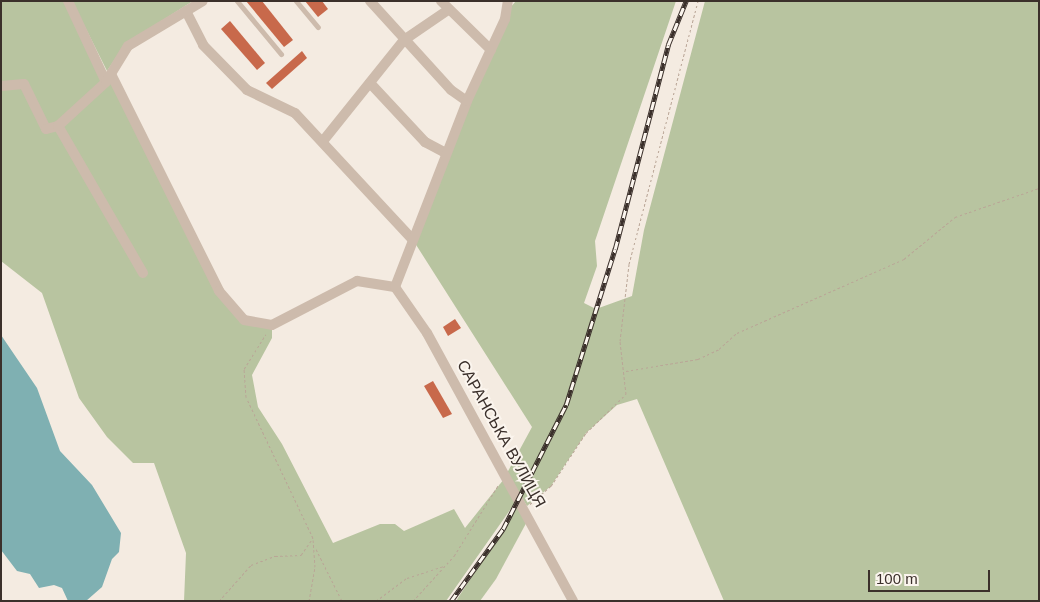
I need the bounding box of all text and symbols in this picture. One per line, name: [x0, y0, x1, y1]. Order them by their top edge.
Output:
street label: САРАНСЬКА ВУЛИЦЯ: [453, 357, 549, 511]
scale bar: [870, 560, 992, 592]
text: 100 m: [876, 570, 918, 587]

